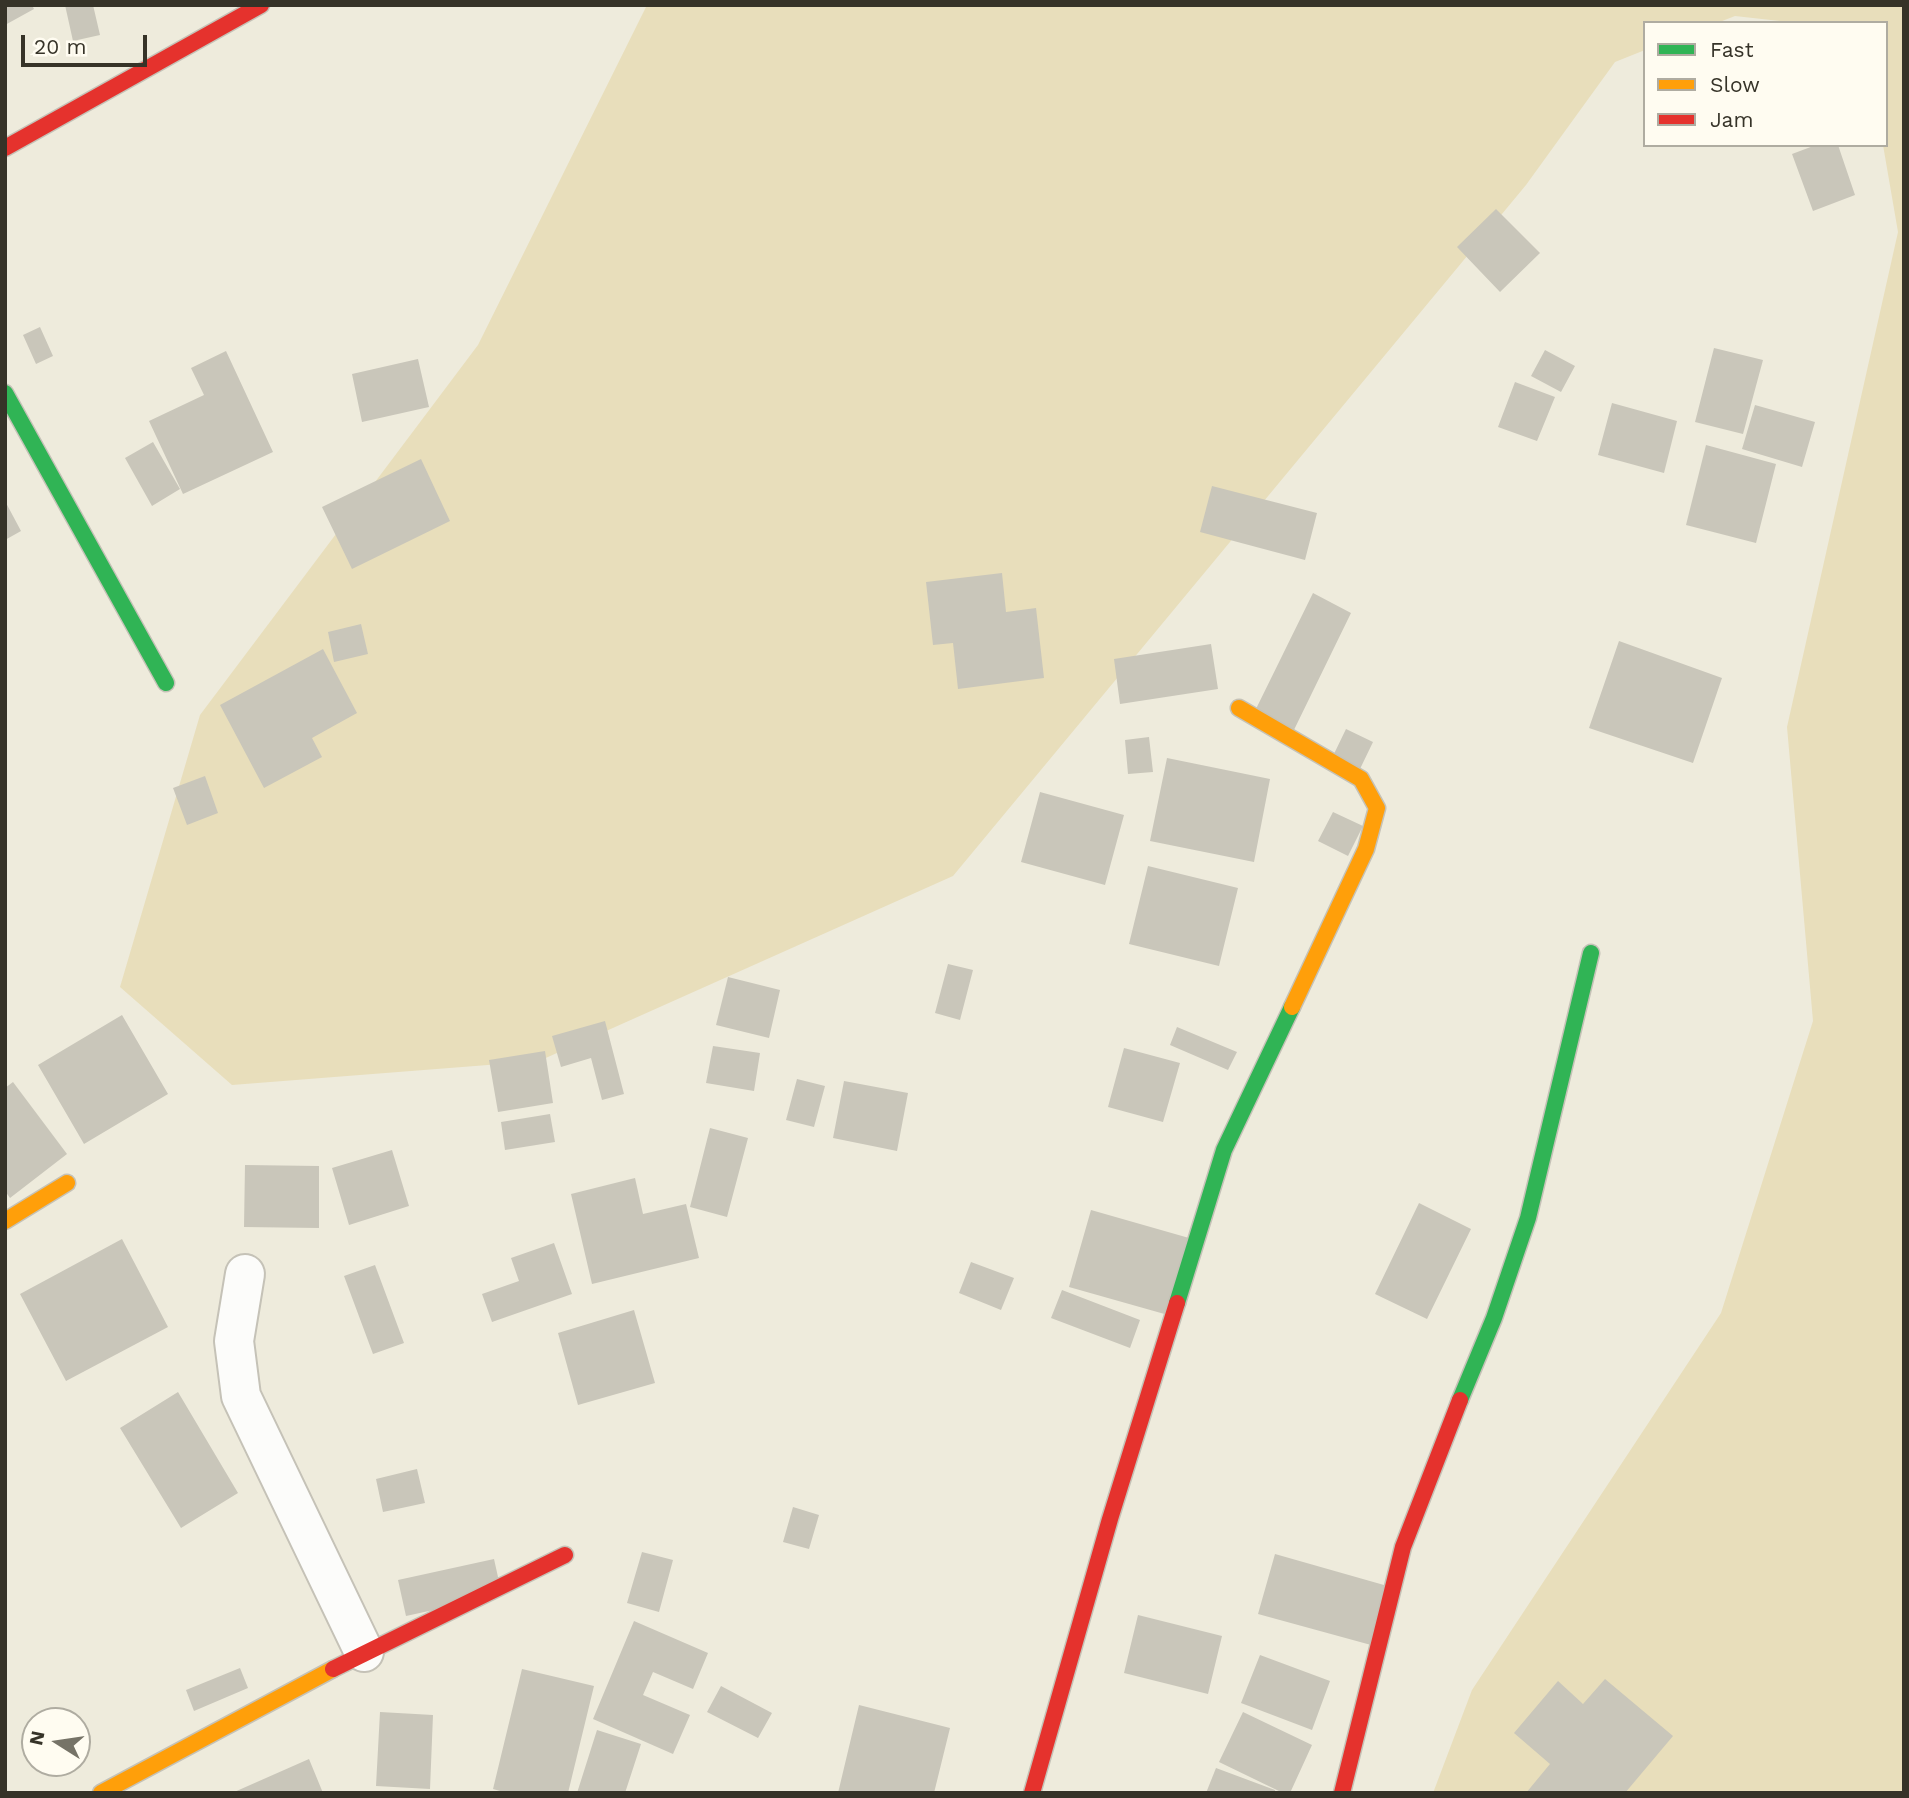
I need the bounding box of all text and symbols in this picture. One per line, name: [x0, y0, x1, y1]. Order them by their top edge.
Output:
scale bar: [24, 21, 150, 65]
legend: [1643, 21, 1888, 147]
text: 20 m: [34, 34, 86, 59]
text: Fast: [1710, 37, 1754, 62]
text: Slow: [1710, 72, 1760, 97]
text: Jam: [1710, 107, 1753, 132]
north arrow: [21, 1707, 91, 1777]
text: N: [24, 1729, 50, 1747]

